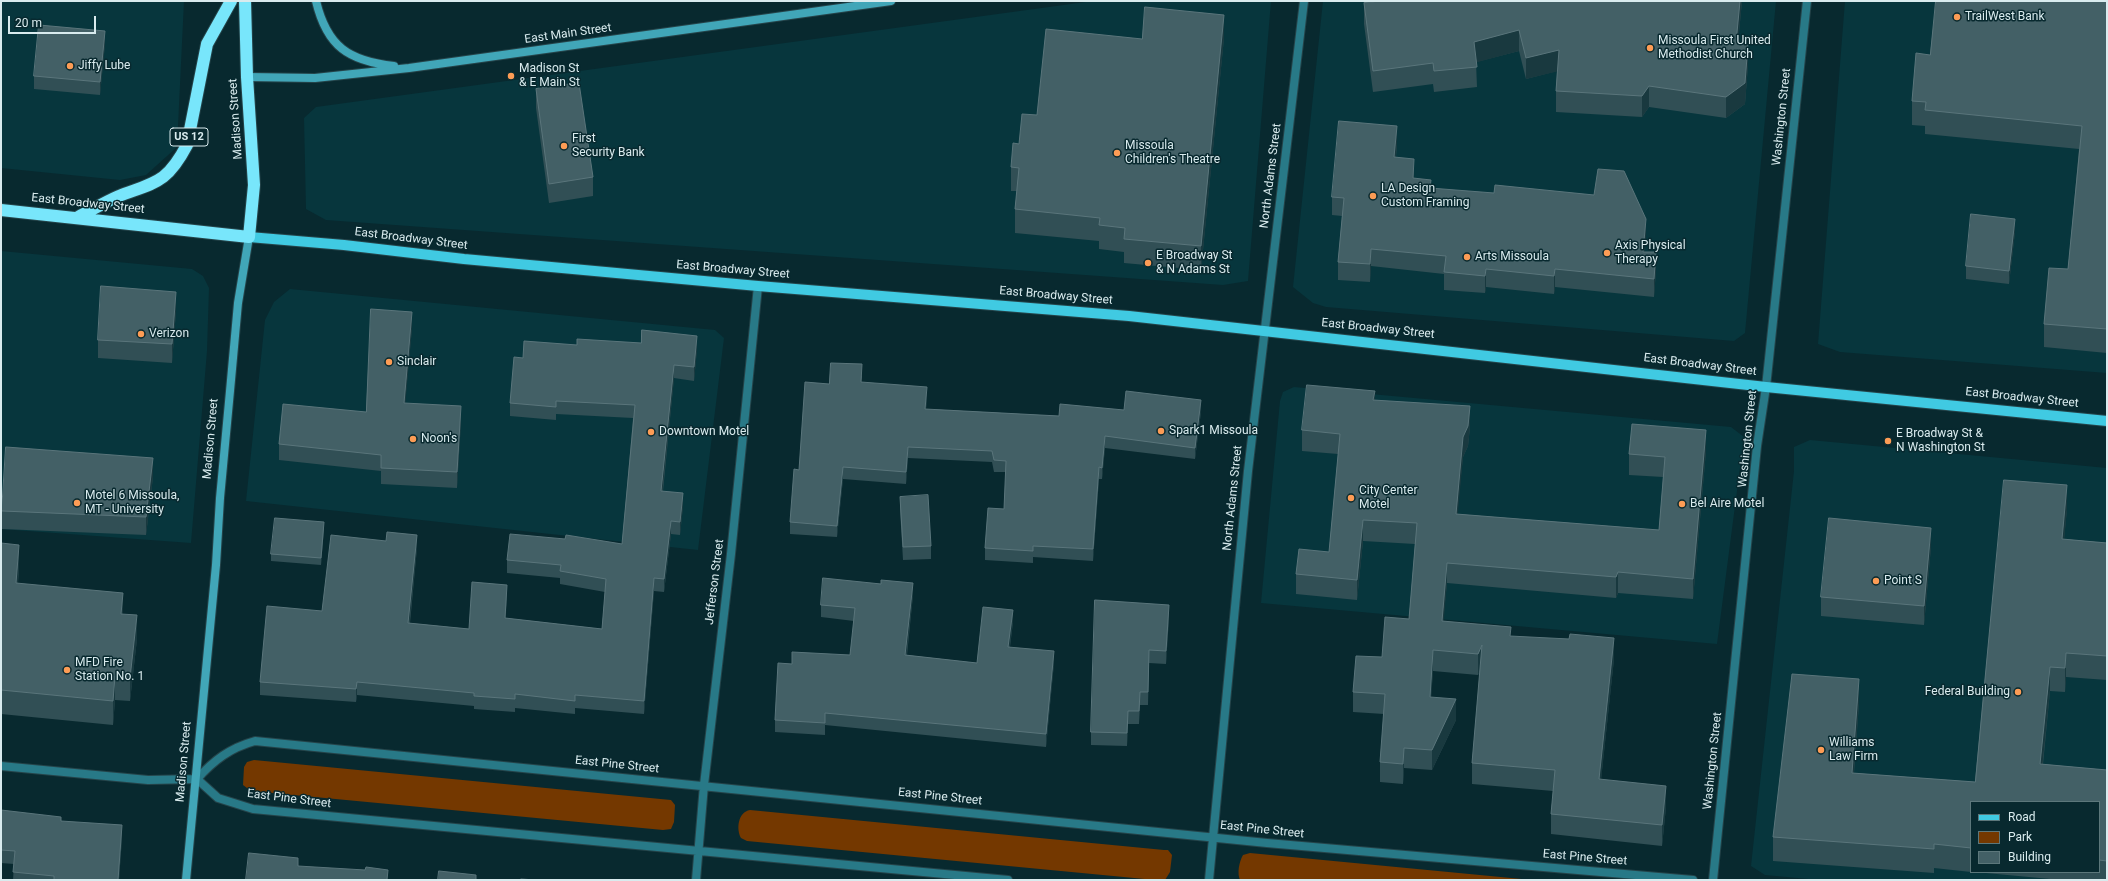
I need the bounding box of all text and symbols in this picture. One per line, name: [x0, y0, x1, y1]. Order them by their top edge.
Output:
scale bar: [10, 8, 98, 34]
place label: TrailWest Bank: [1965, 10, 2045, 24]
marker: TrailWest Bank: [1952, 12, 1962, 22]
text: 20 m: [15, 16, 42, 30]
street label: East Main Street: [524, 21, 612, 47]
place label: Missoula First United Methodist Church: [1658, 34, 1771, 62]
marker: Missoula First United Methodist Church: [1645, 43, 1655, 53]
place label: Jiffy Lube: [78, 59, 130, 73]
marker: Jiffy Lube: [65, 61, 75, 71]
place label: Madison St & E Main St: [519, 62, 580, 90]
street label: Washington Street: [1770, 68, 1794, 166]
marker: Madison St & E Main St: [506, 71, 516, 81]
street label: Madison Street: [226, 78, 246, 160]
street label: North Adams Street: [1257, 123, 1285, 229]
road number: US 12: [170, 128, 208, 146]
place label: First Security Bank: [572, 132, 645, 160]
place label: Missoula Children's Theatre: [1125, 139, 1220, 167]
marker: First Security Bank: [559, 141, 569, 151]
marker: Missoula Children's Theatre: [1112, 148, 1122, 158]
place label: LA Design Custom Framing: [1381, 182, 1469, 210]
street label: East Broadway Street: [31, 191, 145, 217]
marker: LA Design Custom Framing: [1368, 191, 1378, 201]
street label: East Broadway Street: [354, 225, 468, 253]
place label: Axis Physical Therapy: [1615, 239, 1686, 267]
marker: Axis Physical Therapy: [1602, 248, 1612, 258]
place label: E Broadway St & N Adams St: [1156, 249, 1233, 277]
place label: Arts Missoula: [1475, 250, 1549, 264]
marker: Arts Missoula: [1462, 252, 1472, 262]
street label: East Broadway Street: [676, 258, 790, 282]
marker: E Broadway St & N Adams St: [1143, 258, 1153, 268]
street label: East Broadway Street: [999, 284, 1113, 308]
street label: East Broadway Street: [1321, 316, 1435, 342]
place label: Verizon: [149, 327, 189, 341]
marker: Verizon: [136, 329, 146, 339]
street label: East Broadway Street: [1643, 351, 1757, 379]
place label: Sinclair: [397, 355, 436, 369]
marker: Sinclair: [384, 357, 394, 367]
street label: East Broadway Street: [1965, 385, 2079, 411]
street label: Washington Street: [1736, 390, 1760, 488]
street label: Madison Street: [200, 398, 222, 480]
place label: Spark1 Missoula: [1169, 424, 1258, 438]
place label: Downtown Motel: [659, 425, 749, 439]
marker: Spark1 Missoula: [1156, 426, 1166, 436]
marker: Downtown Motel: [646, 427, 656, 437]
place label: E Broadway St & N Washington St: [1896, 427, 1985, 455]
place label: Noon's: [421, 432, 457, 446]
marker: Noon's: [408, 434, 418, 444]
marker: E Broadway St & N Washington St: [1883, 436, 1893, 446]
street label: North Adams Street: [1220, 445, 1246, 551]
place label: City Center Motel: [1359, 484, 1417, 512]
place label: Motel 6 Missoula, MT - University: [85, 489, 179, 517]
marker: City Center Motel: [1346, 493, 1356, 503]
place label: Bel Aire Motel: [1690, 497, 1764, 511]
marker: Motel 6 Missoula, MT - University: [72, 498, 82, 508]
marker: Bel Aire Motel: [1677, 499, 1687, 509]
street label: Jefferson Street: [703, 538, 727, 626]
place label: Point S: [1884, 574, 1922, 588]
marker: Point S: [1871, 576, 1881, 586]
place label: MFD Fire Station No. 1: [75, 656, 144, 684]
marker: MFD Fire Station No. 1: [62, 665, 72, 675]
place label: Federal Building: [1925, 685, 2010, 699]
marker: Federal Building: [2013, 687, 2023, 697]
street label: Washington Street: [1701, 712, 1725, 810]
street label: Madison Street: [173, 721, 195, 803]
place label: Williams Law Firm: [1829, 736, 1878, 764]
marker: Williams Law Firm: [1816, 745, 1826, 755]
street label: East Pine Street: [574, 753, 660, 777]
street label: East Pine Street: [897, 785, 983, 809]
street label: East Pine Street: [246, 787, 332, 811]
legend: [1970, 801, 2100, 873]
text: Road: [2008, 810, 2036, 824]
street label: East Pine Street: [1219, 818, 1305, 842]
text: Park: [2008, 830, 2032, 844]
street label: East Pine Street: [1542, 847, 1628, 869]
text: Building: [2008, 850, 2051, 864]

